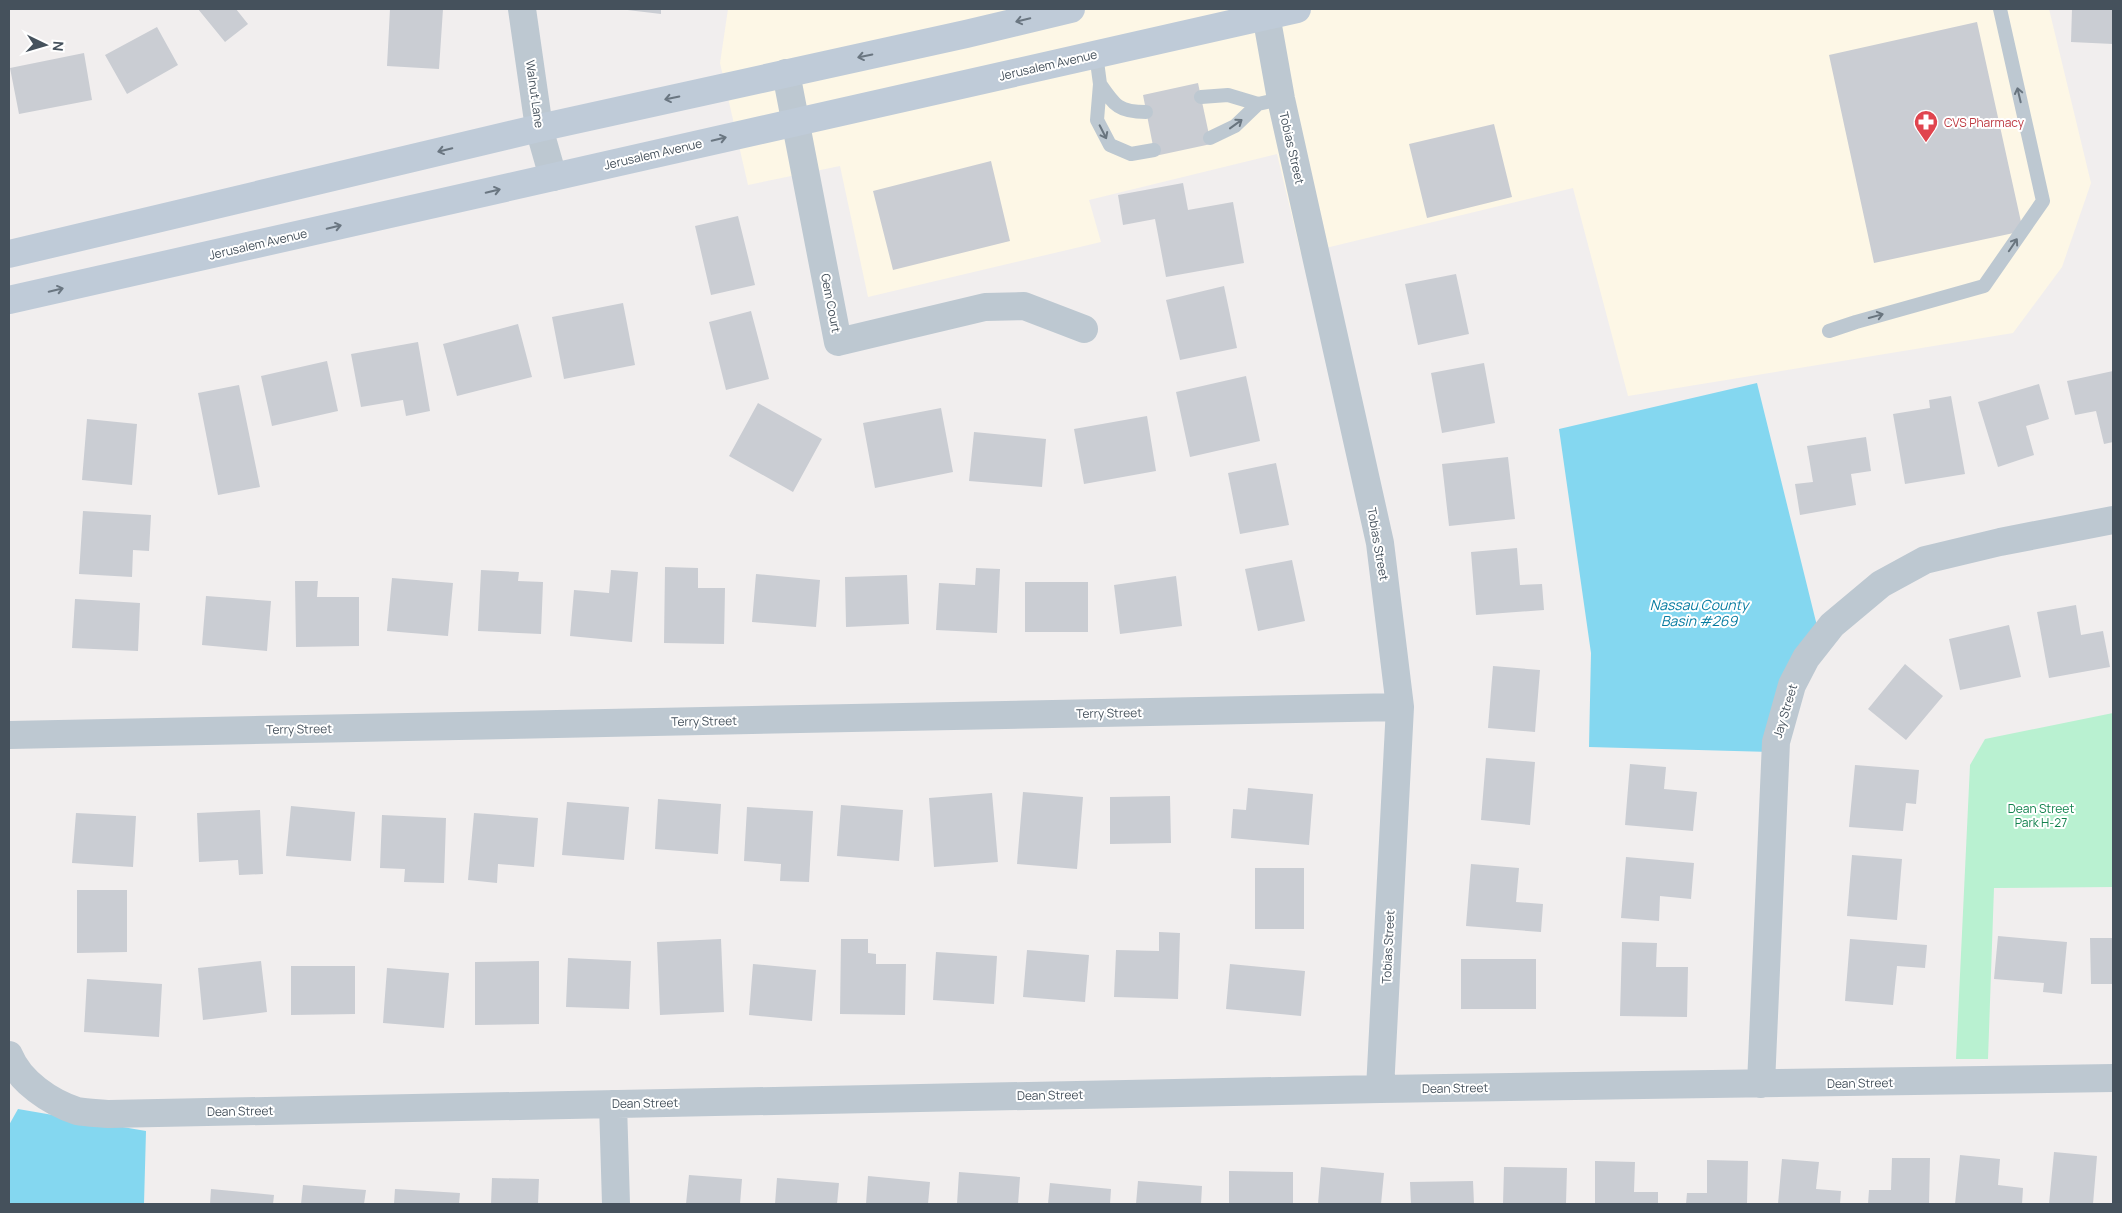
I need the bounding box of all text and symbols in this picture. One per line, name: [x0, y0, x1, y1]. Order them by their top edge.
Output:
one-way arrow: [1016, 16, 1032, 25]
north arrow: [20, 20, 70, 70]
text: N: [49, 40, 68, 52]
street label: Jerusalem Avenue: [997, 45, 1099, 85]
one-way arrow: [857, 52, 873, 61]
street label: Walnut Lane: [522, 59, 548, 129]
one-way arrow: [2014, 87, 2023, 103]
one-way arrow: [664, 94, 680, 104]
pharmacy icon: CVS Pharmacy: [1913, 109, 1939, 143]
street label: Tobias Street: [1275, 110, 1309, 186]
place label: CVS Pharmacy: [1944, 114, 2025, 131]
one-way arrow: [1229, 119, 1243, 129]
one-way arrow: [1098, 124, 1108, 139]
street label: Jerusalem Avenue: [602, 134, 704, 174]
one-way arrow: [711, 134, 727, 143]
one-way arrow: [438, 146, 454, 155]
one-way arrow: [484, 186, 500, 195]
one-way arrow: [326, 221, 342, 231]
street label: Jerusalem Avenue: [207, 224, 309, 264]
one-way arrow: [2008, 239, 2018, 253]
street label: Gem Court: [817, 272, 845, 334]
one-way arrow: [48, 284, 64, 294]
one-way arrow: [1867, 311, 1883, 321]
street label: Tobias Street: [1363, 506, 1393, 582]
water label: Nassau County Basin #269: [1650, 595, 1751, 630]
street label: Jay Street: [1769, 682, 1801, 740]
street label: Terry Street: [1076, 704, 1142, 722]
street label: Terry Street: [671, 712, 737, 730]
street label: Terry Street: [266, 720, 332, 738]
park label: Dean Street Park H-27: [2008, 800, 2074, 831]
street label: Tobias Street: [1378, 910, 1398, 984]
street label: Dean Street: [1827, 1074, 1894, 1092]
street label: Dean Street: [1422, 1079, 1489, 1097]
street label: Dean Street: [1017, 1086, 1084, 1104]
street label: Dean Street: [612, 1094, 679, 1112]
street label: Dean Street: [207, 1102, 274, 1120]

